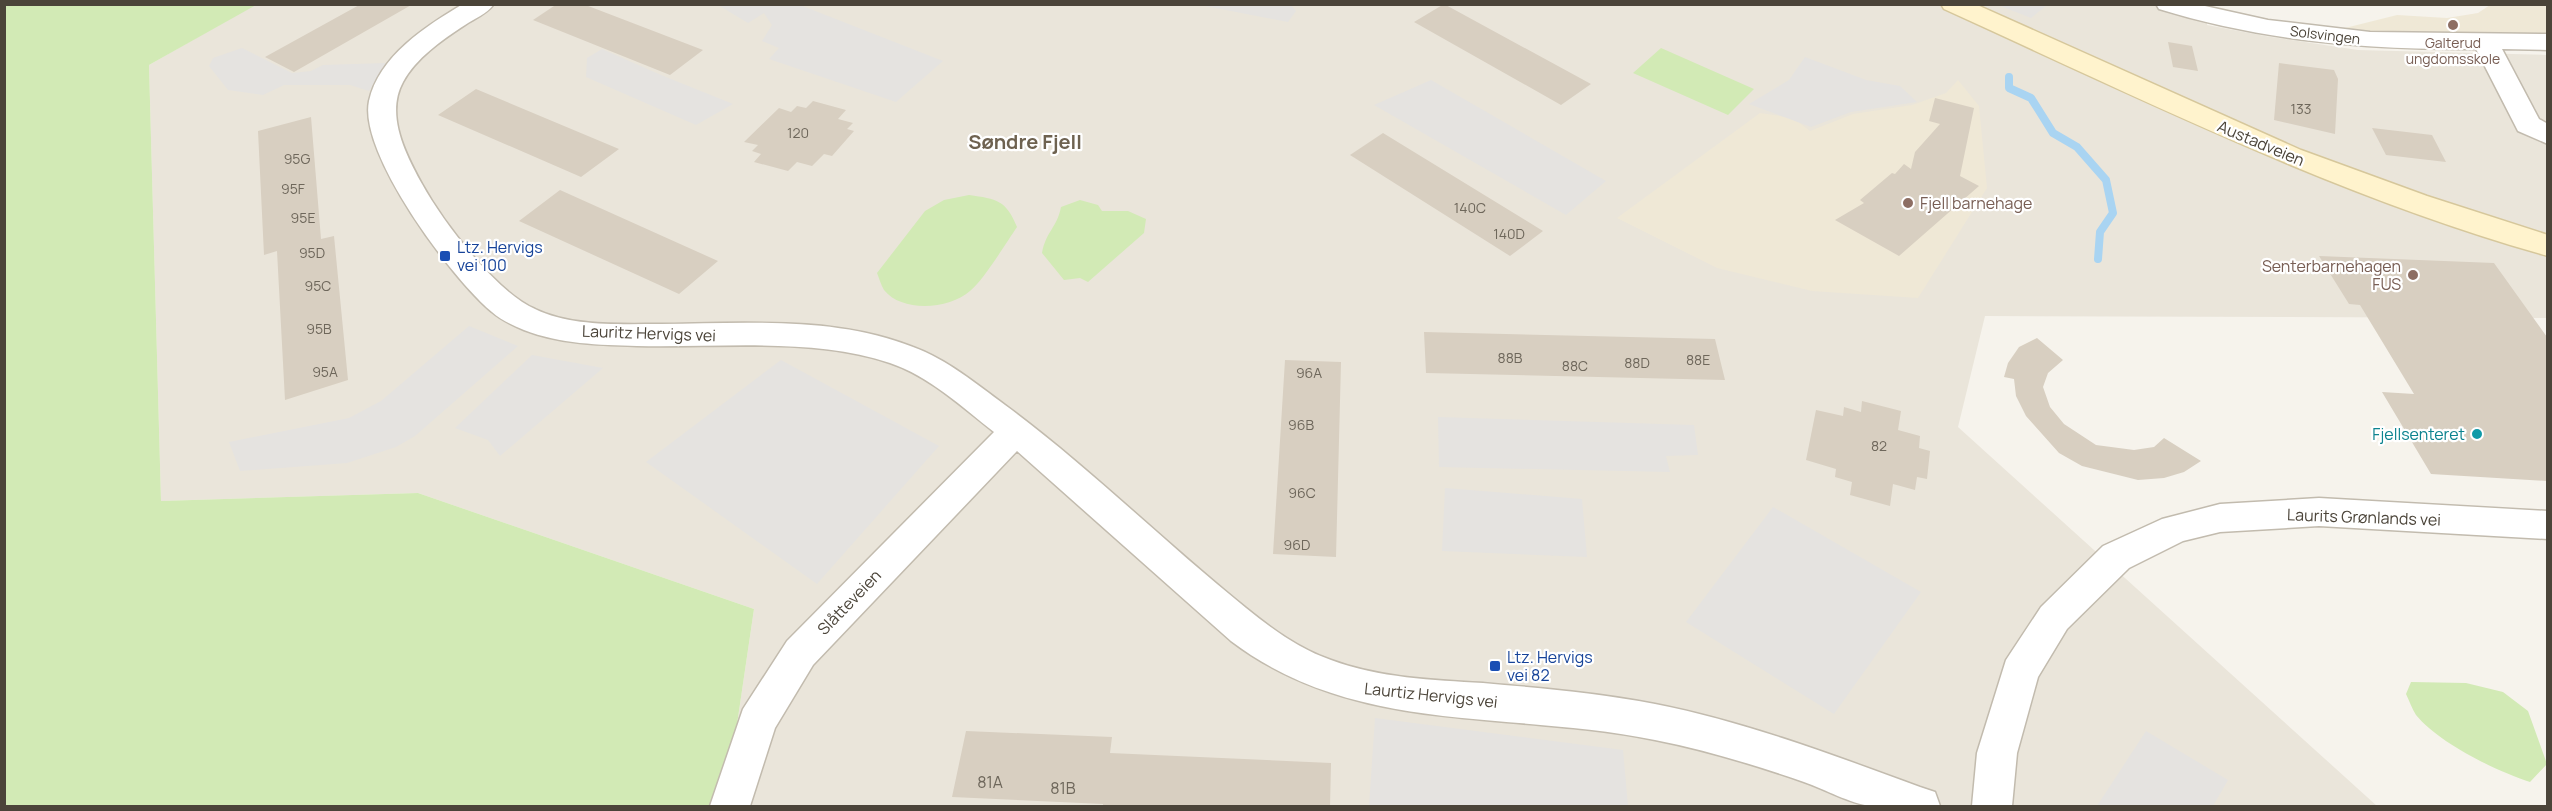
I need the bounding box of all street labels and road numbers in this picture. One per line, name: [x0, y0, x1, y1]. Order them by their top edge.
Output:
street label: Solsvingen: [2289, 21, 2361, 48]
street label: Austadveien: [2214, 115, 2308, 171]
street label: Lauritz Hervigs vei: [582, 320, 716, 346]
street label: Laurits Grønlands vei: [2287, 503, 2441, 531]
street label: Slåtteveien: [812, 565, 886, 639]
street label: Laurtiz Hervigs vei: [1363, 677, 1499, 713]

